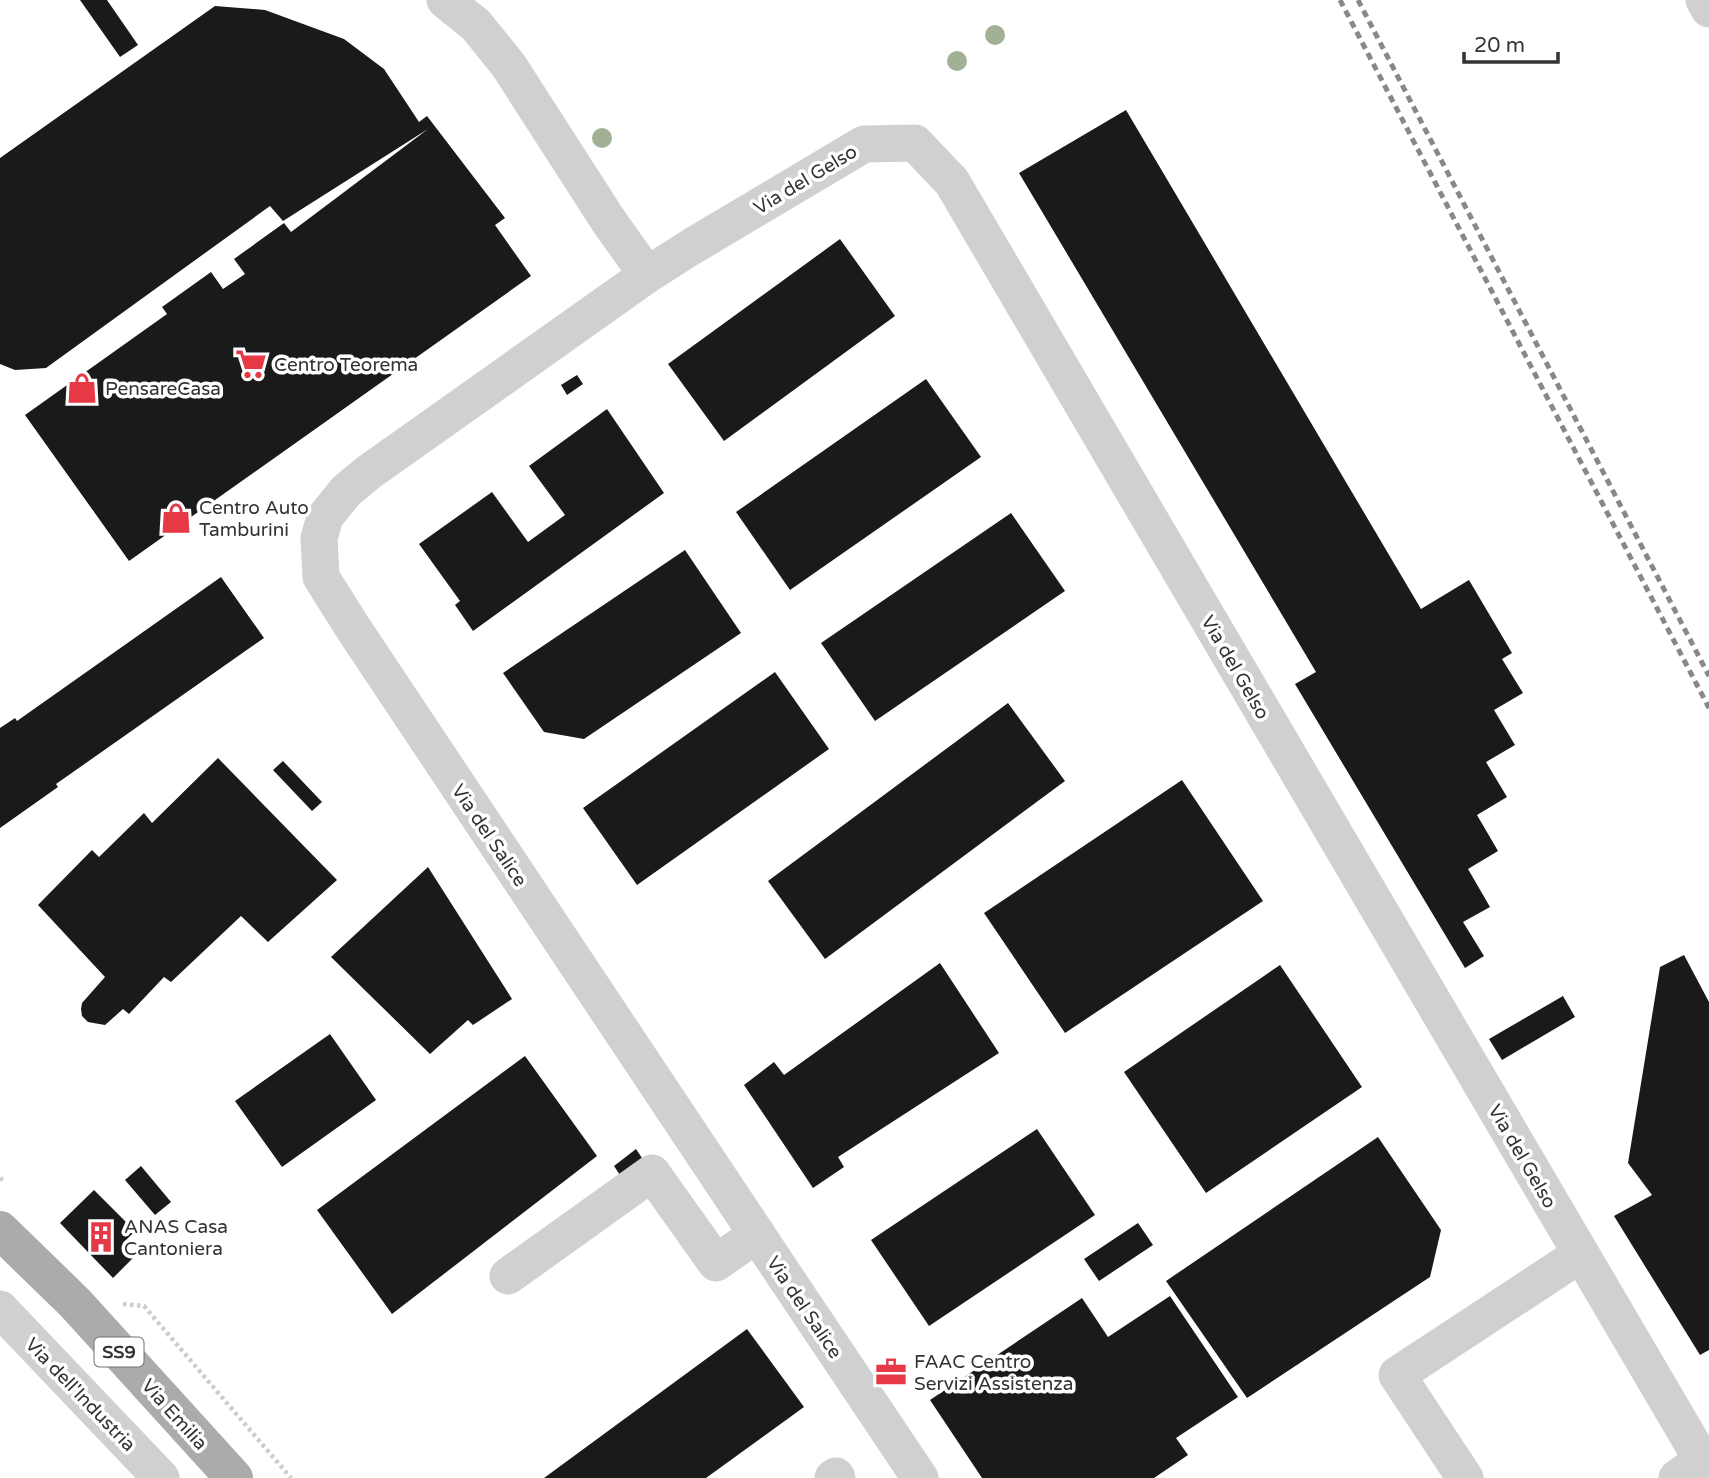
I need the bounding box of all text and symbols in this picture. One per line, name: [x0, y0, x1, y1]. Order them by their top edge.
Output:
scale bar: [1464, 21, 1558, 65]
text: 20 m: [1474, 33, 1525, 58]
street label: Via del Gelso: [750, 140, 861, 219]
supermarket icon: Centro Teorema: [234, 347, 268, 381]
place label: Centro Teorema: [274, 354, 418, 376]
shop icon: PensareCasa: [65, 371, 99, 405]
place label: PensareCasa: [105, 378, 221, 400]
place label: Centro Auto Tamburini: [199, 497, 309, 541]
shop icon: Centro Auto Tamburini: [159, 501, 193, 535]
street label: Via del Gelso: [1197, 612, 1274, 723]
street label: Via del Salice: [447, 780, 531, 891]
street label: Via del Gelso: [1484, 1101, 1561, 1212]
place label: ANAS Casa Cantoniera: [124, 1216, 228, 1260]
building icon: ANAS Casa Cantoniera: [84, 1220, 118, 1254]
street label: Via del Salice: [762, 1252, 846, 1363]
street label: Via dell'Industria: [21, 1333, 140, 1456]
road number: SS9: [94, 1338, 144, 1366]
place label: FAAC Centro Servizi Assistenza: [914, 1351, 1073, 1395]
office icon: FAAC Centro Servizi Assistenza: [874, 1355, 908, 1389]
street label: Via Emilia: [137, 1375, 212, 1455]

